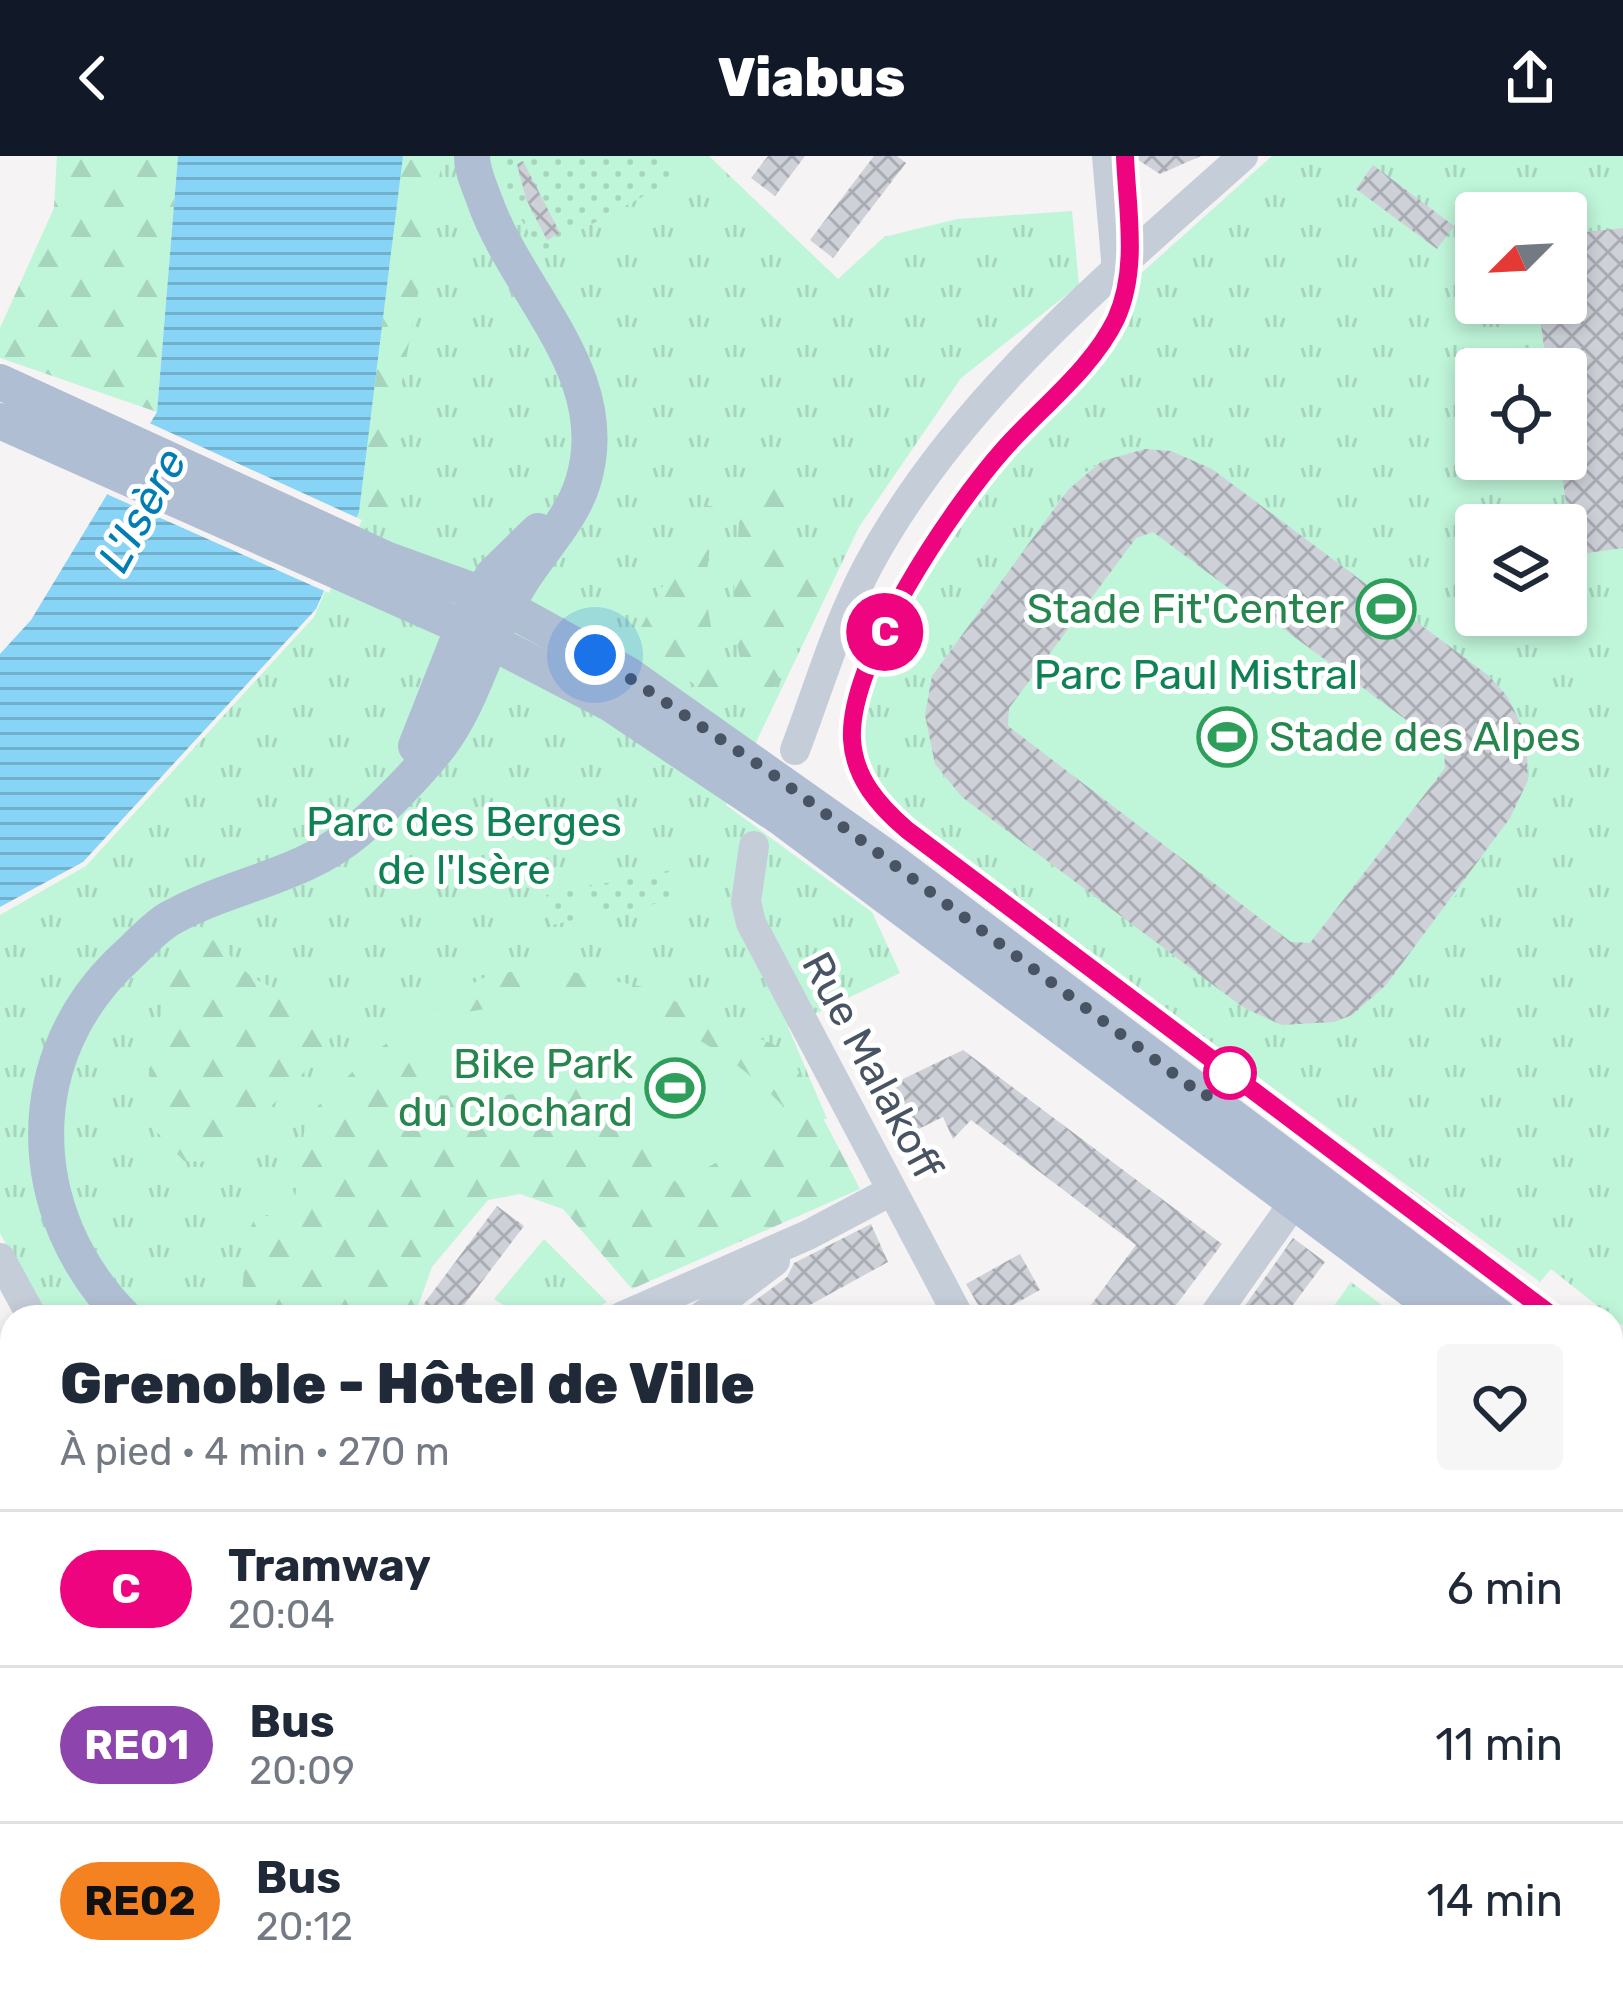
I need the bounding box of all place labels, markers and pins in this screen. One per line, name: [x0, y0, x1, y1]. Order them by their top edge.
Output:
sports icon: Stade Fit'Center: [1355, 578, 1417, 640]
place label: Stade Fit'Center: [1027, 584, 1344, 634]
sports icon: Stade des Alpes: [1196, 706, 1258, 768]
place label: Stade des Alpes: [1269, 712, 1581, 762]
place label: Bike Park du Clochard: [398, 1039, 633, 1137]
unlabelled marker: [1205, 1048, 1255, 1098]
sports icon: Bike Park du Clochard: [644, 1057, 706, 1119]

